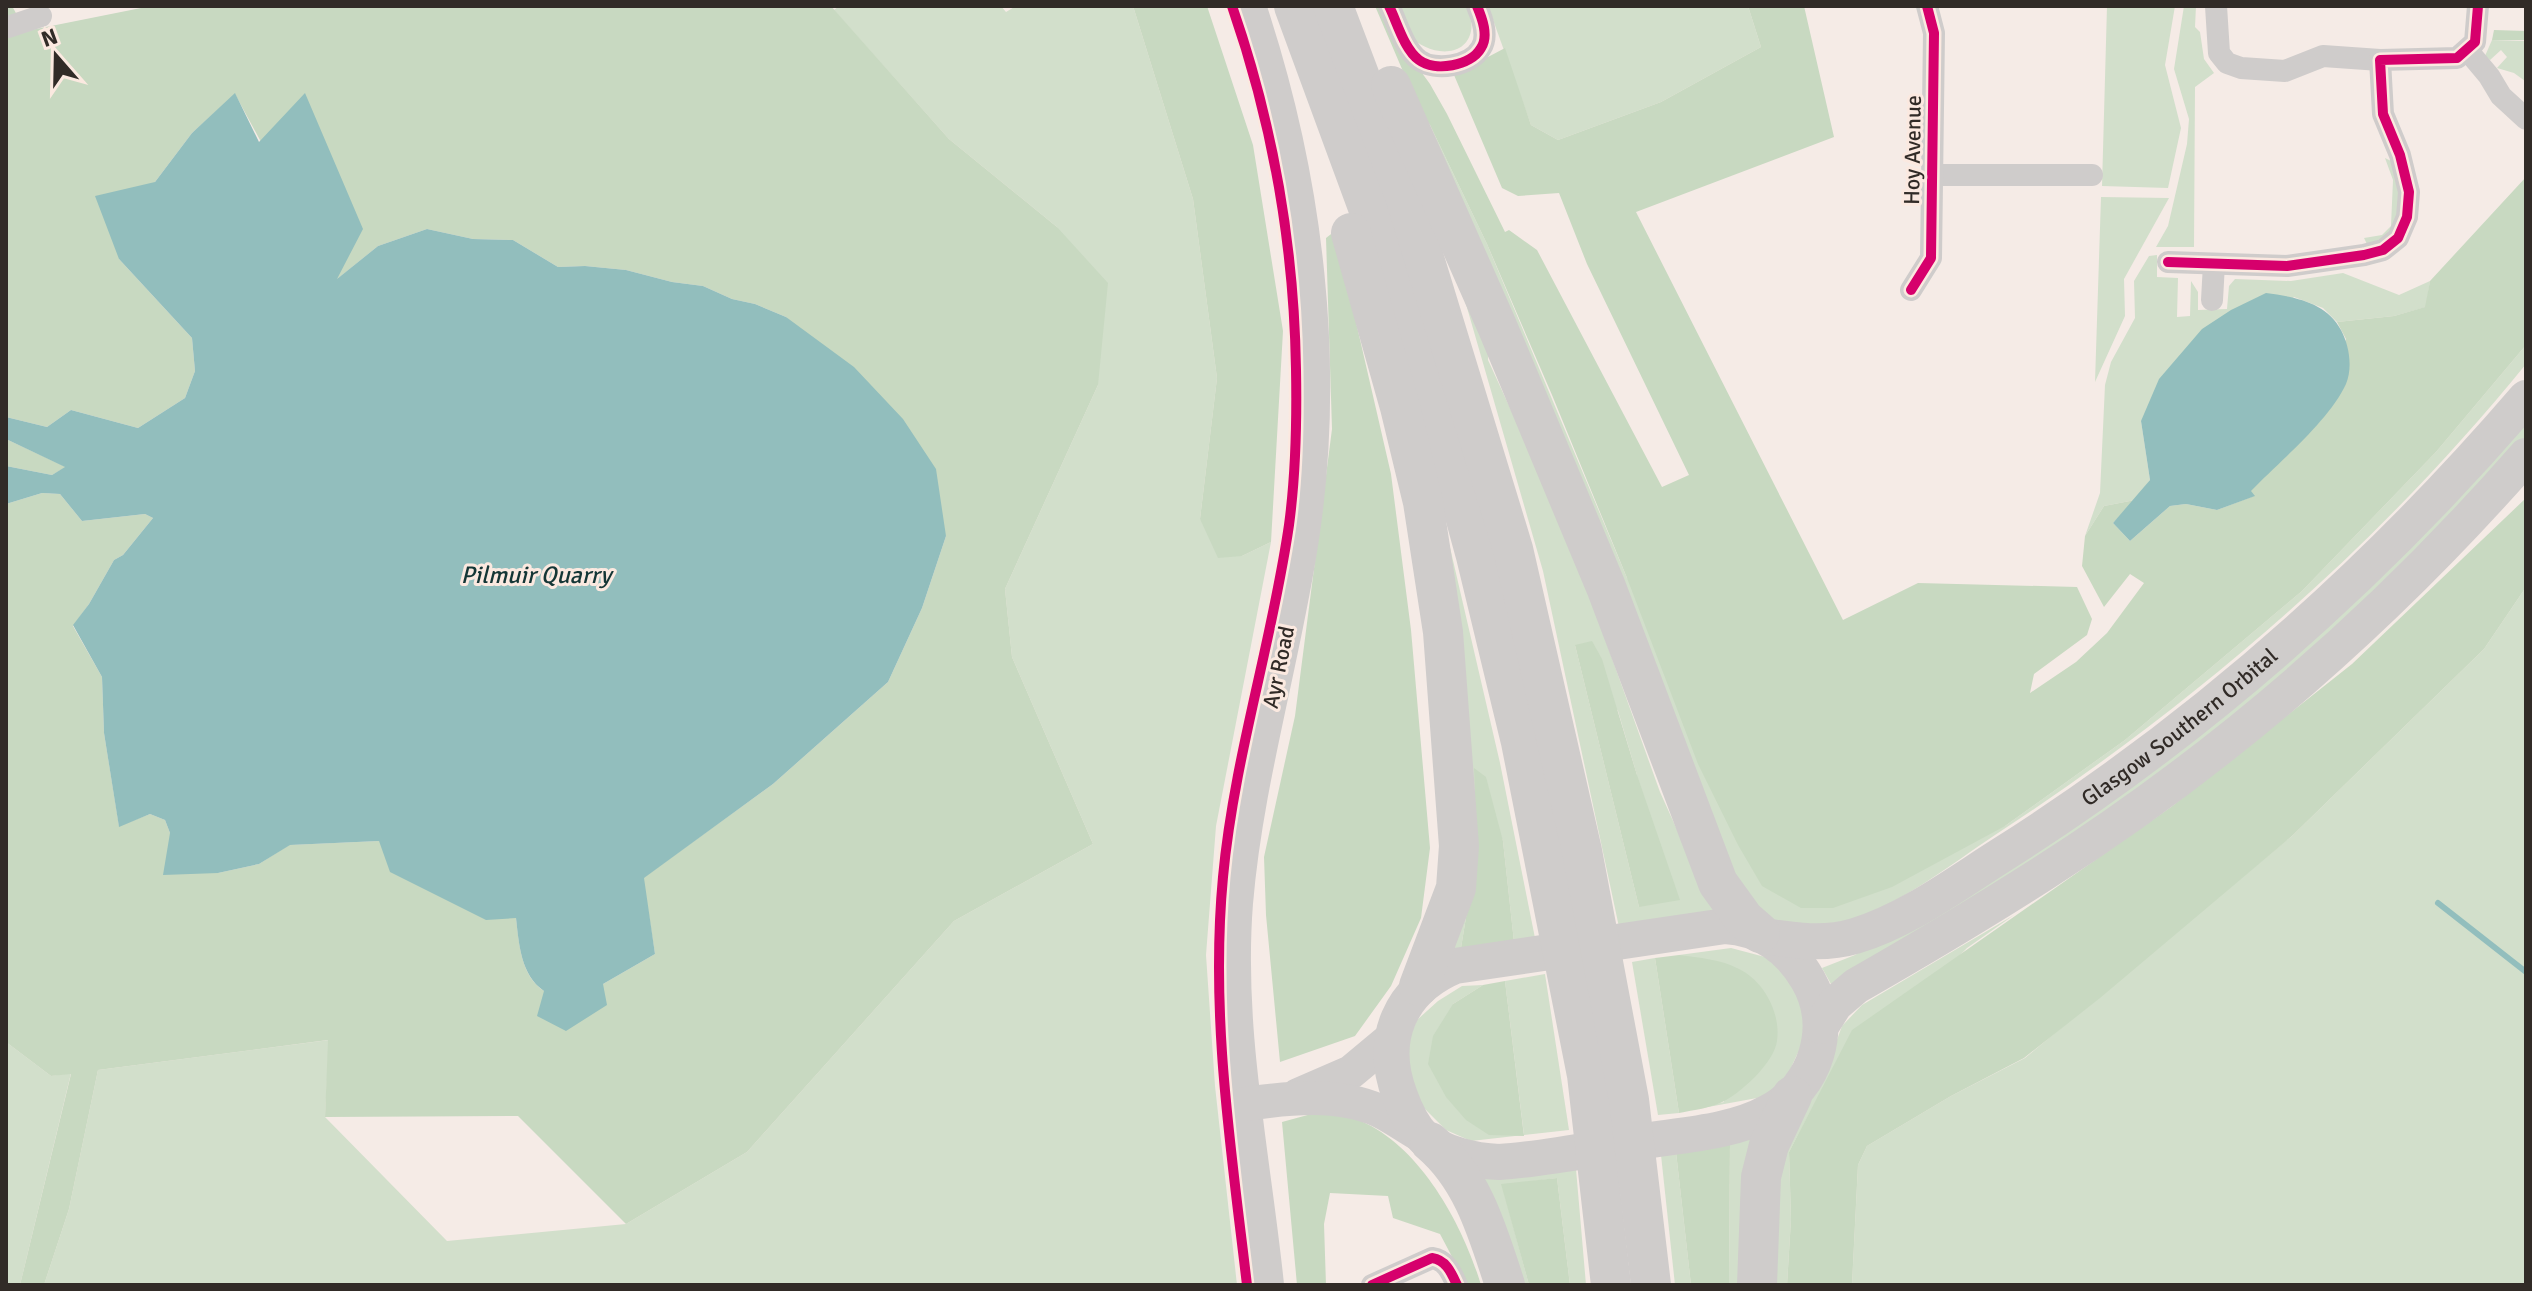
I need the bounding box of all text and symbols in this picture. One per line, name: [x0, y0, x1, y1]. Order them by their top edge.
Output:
north arrow: [16, 16, 96, 96]
text: N: [38, 22, 61, 53]
street label: Hoy Avenue: [1898, 95, 1927, 205]
water label: Pilmuir Quarry: [461, 560, 614, 590]
street label: Ayr Road: [1257, 623, 1300, 711]
street label: Glasgow Southern Orbital: [2076, 642, 2283, 812]

